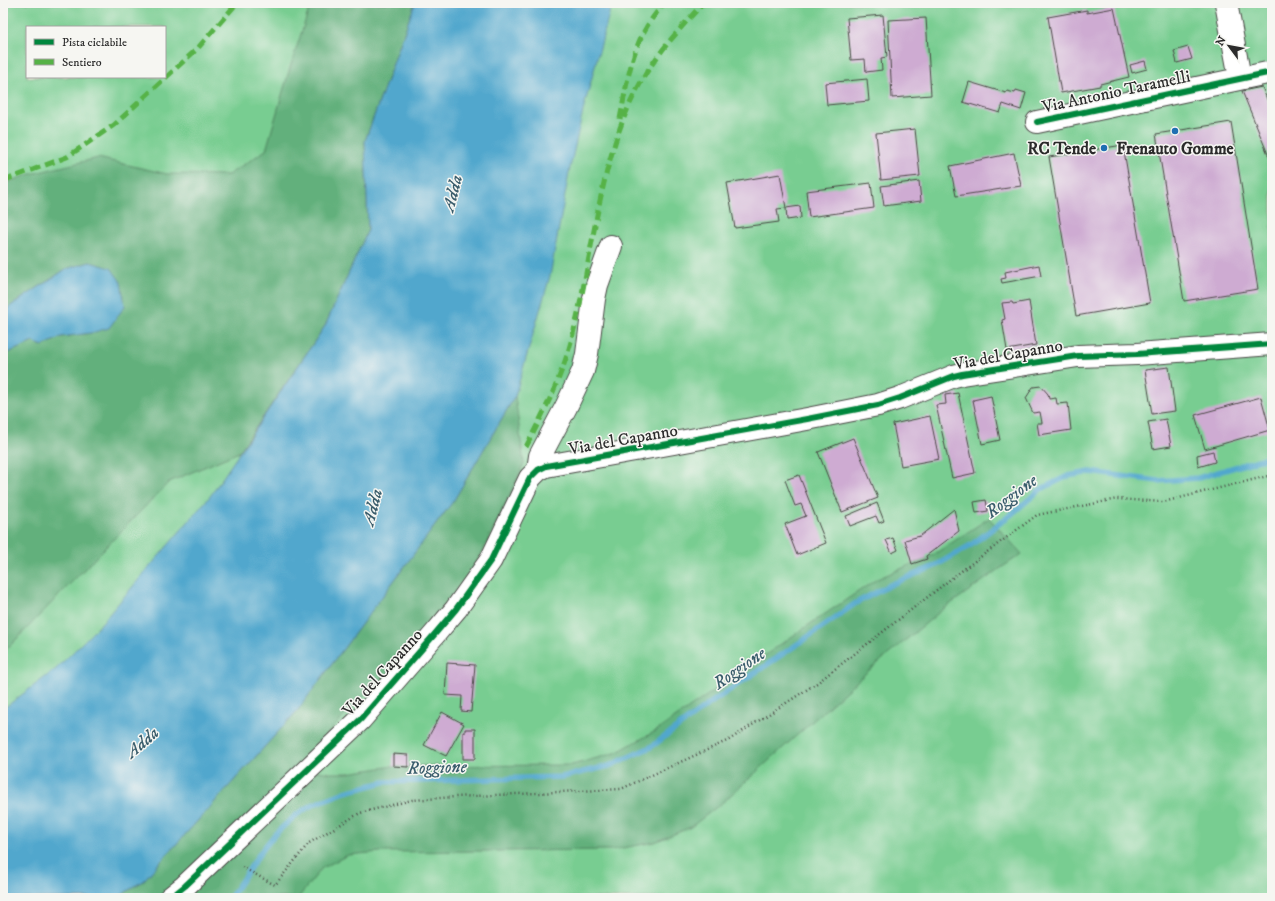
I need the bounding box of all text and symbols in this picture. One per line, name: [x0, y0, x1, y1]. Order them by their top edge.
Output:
legend: [26, 26, 166, 78]
north arrow: [1209, 26, 1249, 66]
text: N: [1213, 34, 1230, 49]
text: Pista ciclabile: [62, 35, 127, 50]
text: Sentiero: [62, 55, 102, 70]
street label: Via Antonio Taramelli: [1039, 66, 1192, 119]
marker: Frenauto Gomme: [1170, 126, 1180, 136]
place label: RC Tende: [1027, 138, 1096, 160]
place label: Frenauto Gomme: [1116, 138, 1234, 160]
marker: RC Tende: [1099, 143, 1109, 153]
water label: Adda: [437, 173, 468, 216]
street label: Via del Capanno: [951, 335, 1064, 376]
street label: Via del Capanno: [566, 420, 679, 461]
water label: Roggione: [980, 470, 1043, 524]
water label: Adda: [357, 487, 388, 530]
street label: Via del Capanno: [337, 624, 428, 722]
water label: Roggione: [708, 642, 771, 695]
water label: Adda: [120, 722, 164, 764]
water label: Roggione: [406, 756, 468, 780]

